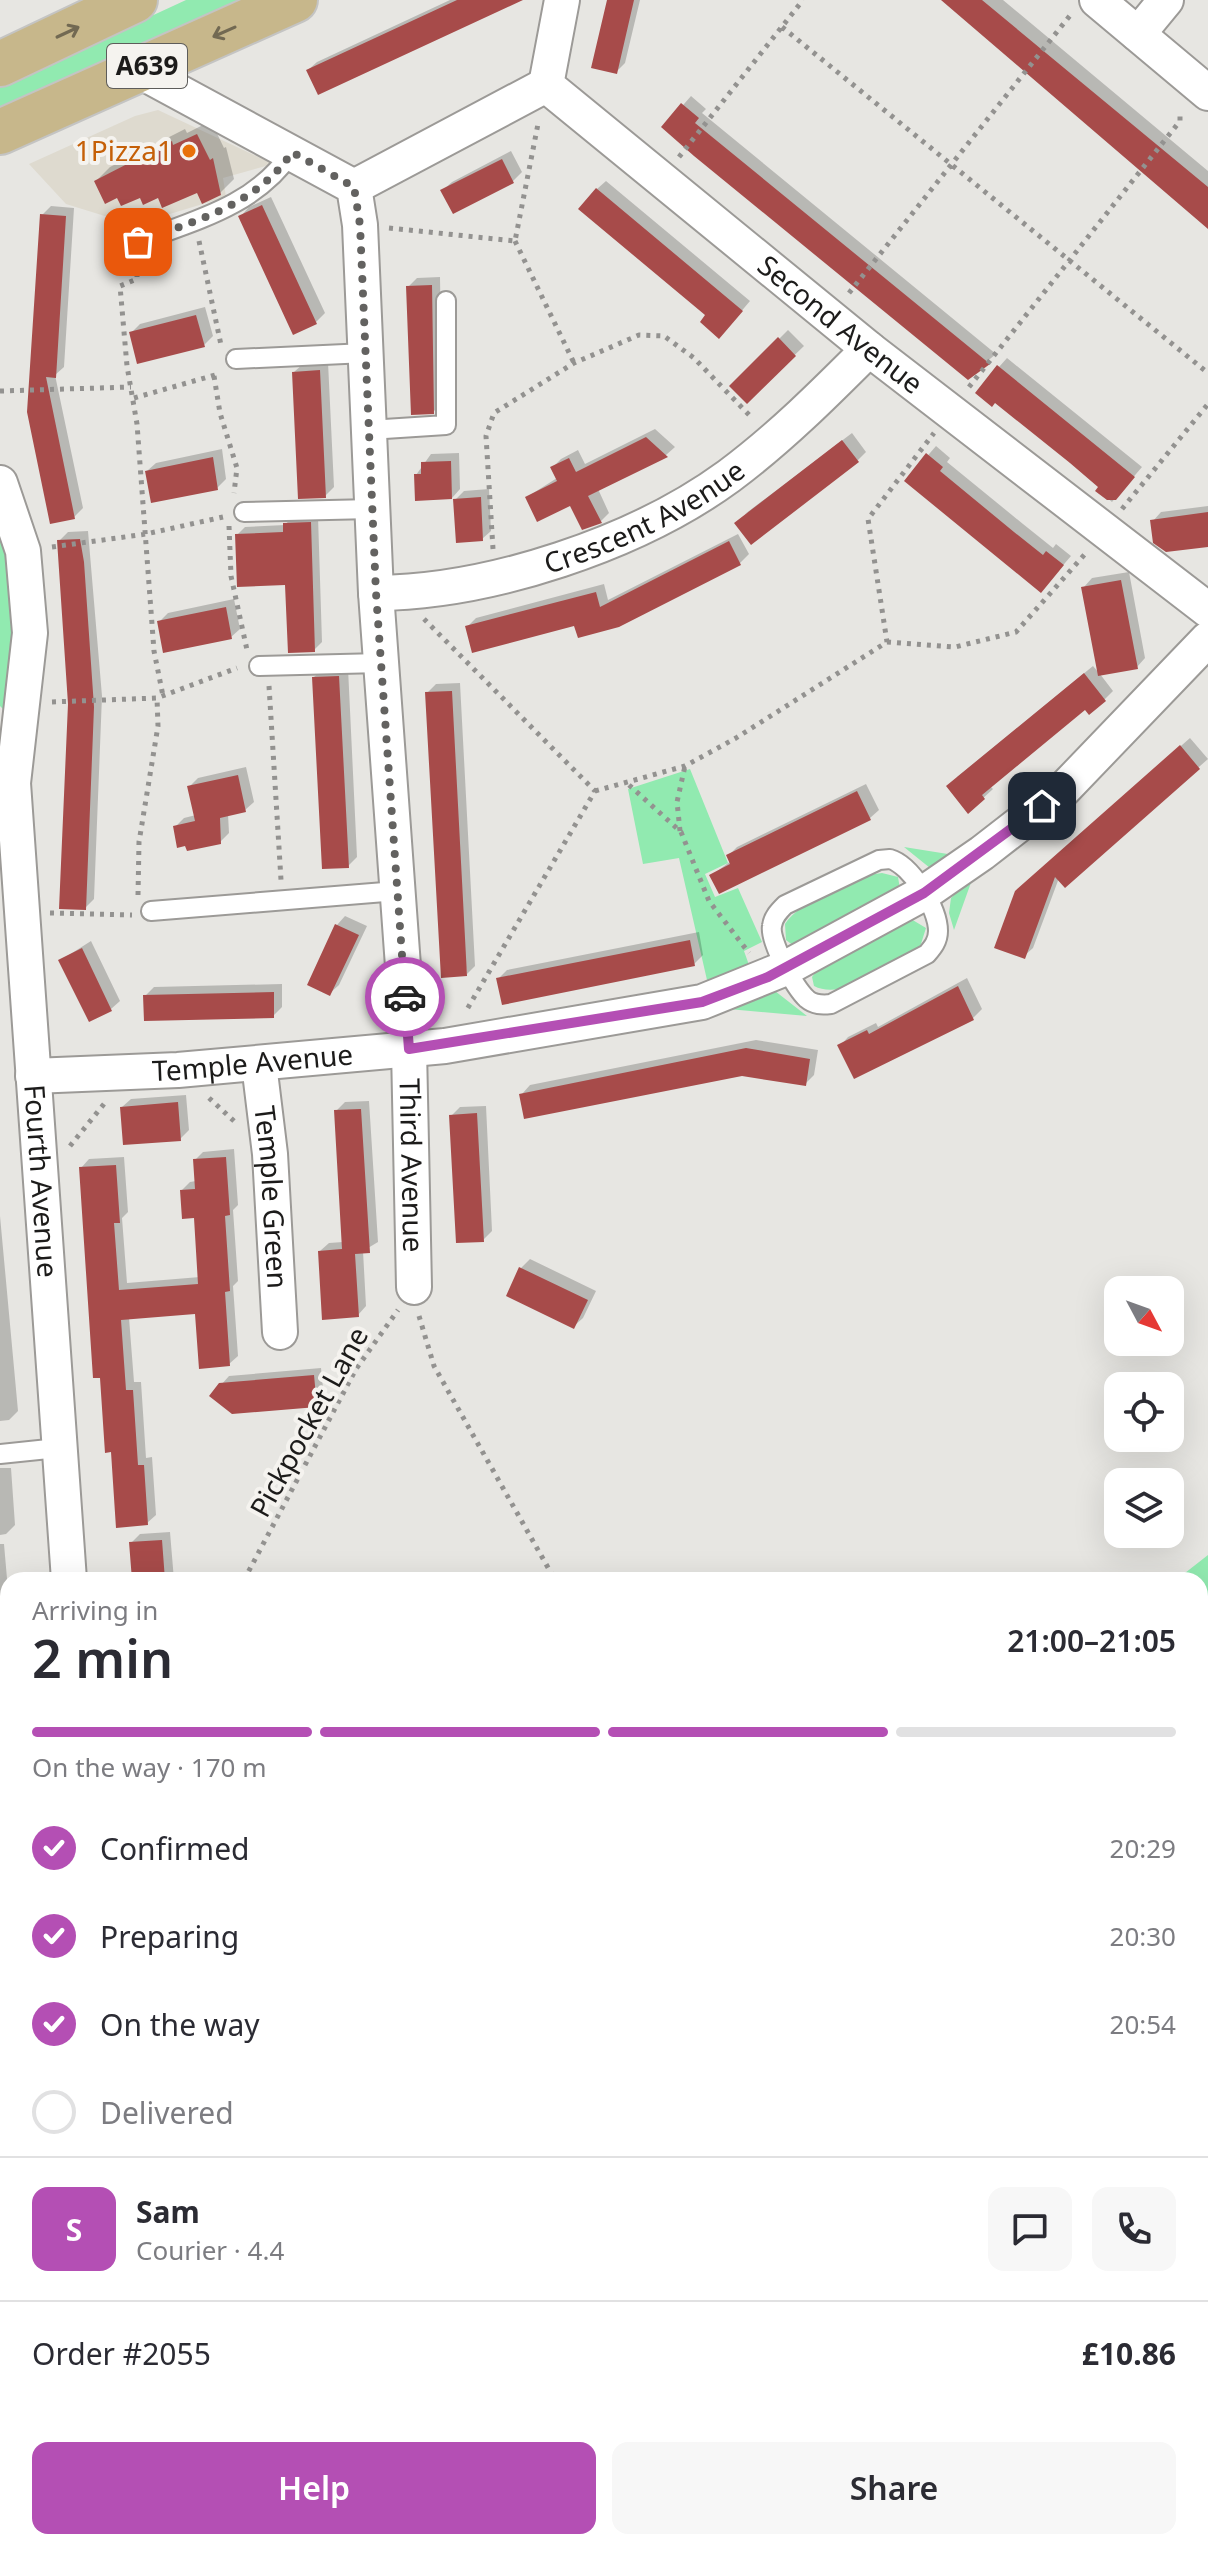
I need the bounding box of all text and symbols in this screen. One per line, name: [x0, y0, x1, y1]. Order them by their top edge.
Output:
one-way arrow: [55, 24, 79, 39]
one-way arrow: [212, 25, 236, 40]
road number: A639: [107, 44, 187, 88]
place label: 1Pizza1: [75, 131, 173, 169]
marker: 1Pizza1: [180, 142, 198, 160]
pin: [104, 208, 172, 276]
icon: bag: [116, 220, 160, 264]
street label: Second Avenue: [750, 246, 931, 402]
street label: Crescent Avenue: [539, 451, 752, 582]
pin: [1008, 772, 1076, 840]
icon: home: [1020, 784, 1064, 828]
courier: [365, 957, 445, 1037]
icon: car: [383, 975, 427, 1019]
street label: Temple Avenue: [151, 1034, 355, 1089]
street label: Third Avenue: [392, 1078, 433, 1253]
street label: Fourth Avenue: [16, 1083, 68, 1279]
street label: Temple Green: [246, 1104, 298, 1290]
north arrow: [1104, 1276, 1184, 1356]
map controls: [1104, 1276, 1184, 1548]
street label: Pickpocket Lane: [240, 1320, 376, 1523]
button: locate: [1104, 1372, 1184, 1452]
button: layers: [1104, 1468, 1184, 1548]
text: Arriving in: [32, 1592, 158, 1628]
text: 21:00–21:05: [1007, 1620, 1176, 1661]
text: 2 min: [32, 1622, 173, 1693]
text: On the way · 170 m: [32, 1749, 266, 1785]
icon: check: [32, 1826, 76, 1870]
text: Confirmed: [100, 1828, 250, 1869]
text: 20:29: [1110, 1830, 1176, 1866]
icon: check: [32, 1914, 76, 1958]
text: Preparing: [100, 1916, 239, 1957]
text: 20:30: [1110, 1918, 1176, 1954]
icon: check: [32, 2002, 76, 2046]
text: On the way: [100, 2004, 260, 2045]
text: 20:54: [1110, 2006, 1176, 2042]
text: Delivered: [100, 2092, 234, 2133]
button: chat: [988, 2187, 1072, 2271]
button: phone: [1092, 2187, 1176, 2271]
text: Sam: [136, 2191, 200, 2232]
text: S: [66, 2209, 82, 2250]
text: Courier · 4.4: [136, 2232, 284, 2268]
text: Order #2055: [32, 2333, 211, 2374]
text: £10.86: [1082, 2333, 1176, 2374]
button: Help: [32, 2442, 596, 2534]
button: Share: [612, 2442, 1176, 2534]

